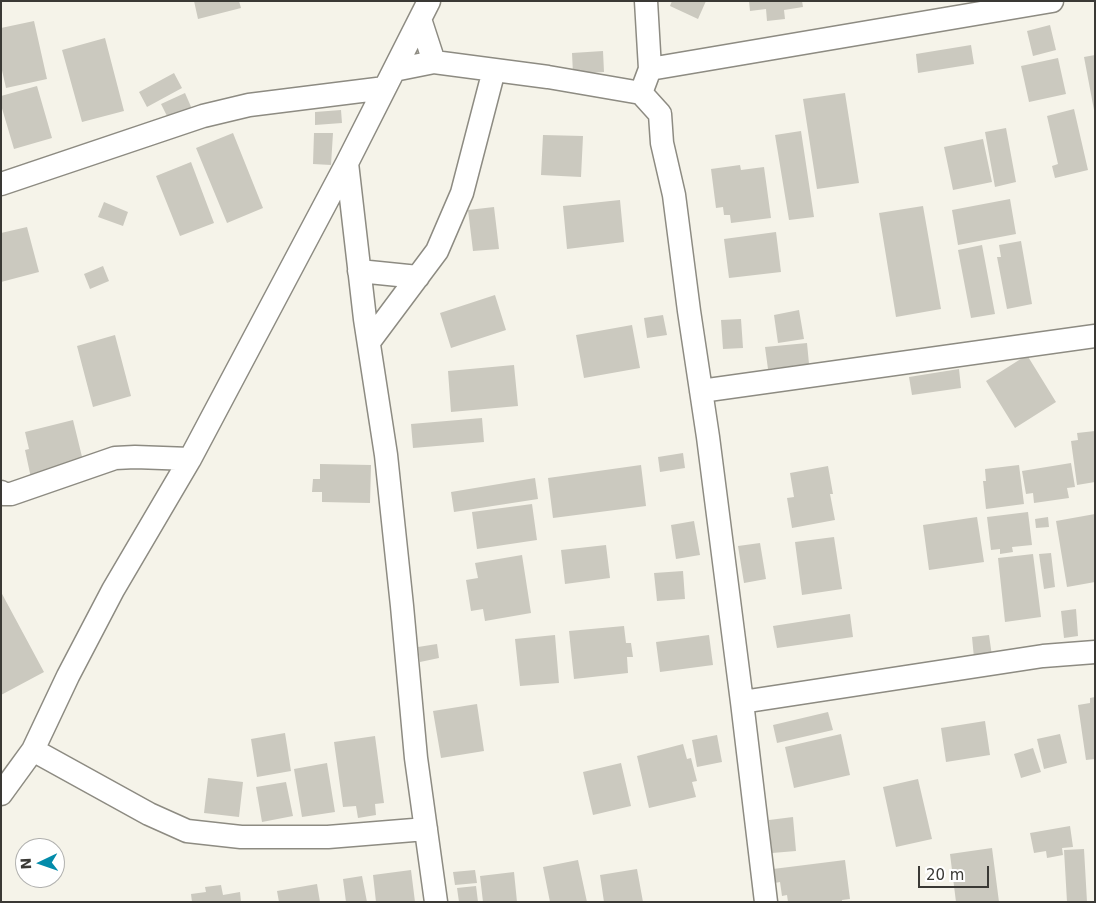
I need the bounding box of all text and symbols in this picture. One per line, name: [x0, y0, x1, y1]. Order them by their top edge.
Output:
north arrow: [15, 838, 65, 888]
scale bar: [921, 856, 992, 888]
text: N: [18, 857, 34, 870]
text: 20 m: [926, 866, 964, 884]

